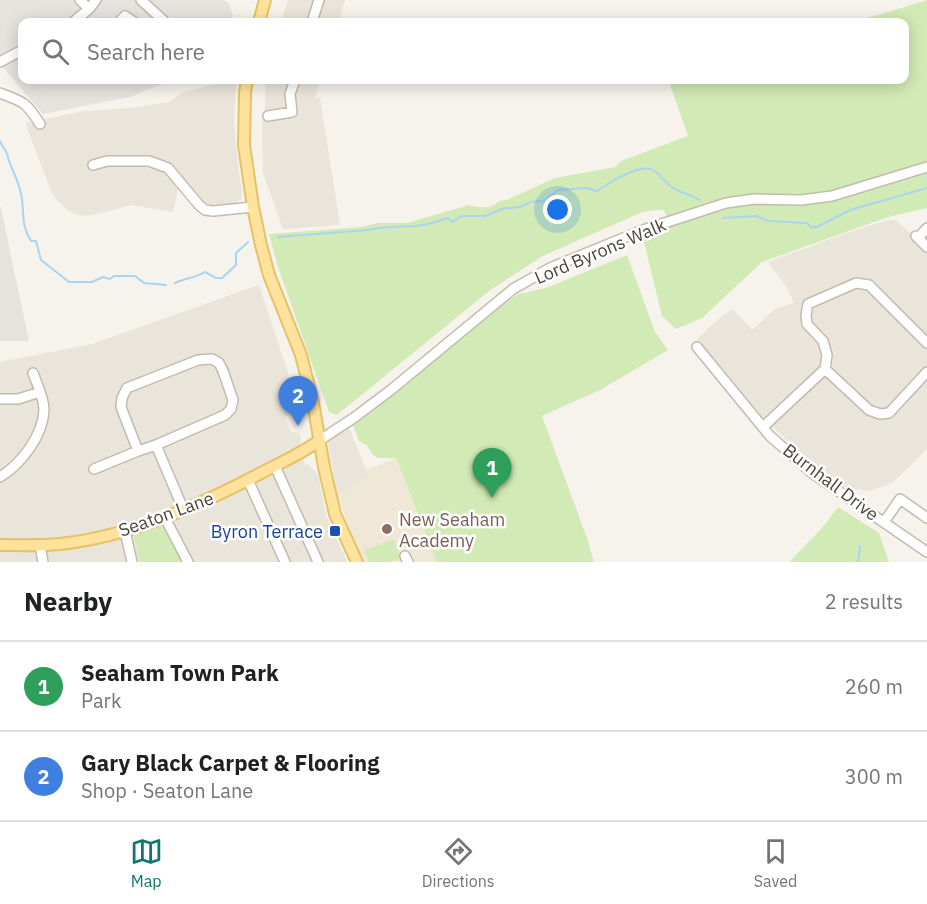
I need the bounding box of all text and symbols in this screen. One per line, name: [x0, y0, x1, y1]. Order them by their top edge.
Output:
search box: [18, 18, 909, 84]
icon: search: [39, 35, 72, 68]
text: Search here: [87, 37, 205, 66]
your location: [543, 195, 572, 224]
street label: Lord Byrons Walk: [531, 213, 670, 289]
pin: 2: [278, 376, 318, 426]
street label: Burnhall Drive: [778, 438, 884, 526]
pin: 1: [472, 448, 512, 498]
street label: Seaton Lane: [115, 486, 217, 542]
place label: New Seaham Academy: [399, 508, 505, 552]
place label: Byron Terrace: [211, 520, 323, 543]
marker: New Seaham Academy: [380, 522, 394, 536]
marker: Byron Terrace: [328, 524, 342, 538]
text: Nearby: [24, 584, 112, 618]
text: 2 results: [825, 588, 903, 615]
text: Seaham Town Park: [81, 658, 279, 687]
text: 1: [38, 673, 50, 700]
text: 260 m: [845, 673, 903, 700]
text: Park: [81, 687, 121, 714]
text: Gary Black Carpet & Flooring: [81, 748, 379, 777]
text: 2: [38, 763, 50, 790]
text: 300 m: [845, 763, 903, 790]
text: Shop · Seaton Lane: [81, 777, 253, 804]
tab: Map: [130, 835, 163, 891]
tab: Directions: [422, 835, 495, 891]
tab: Saved: [754, 835, 797, 891]

